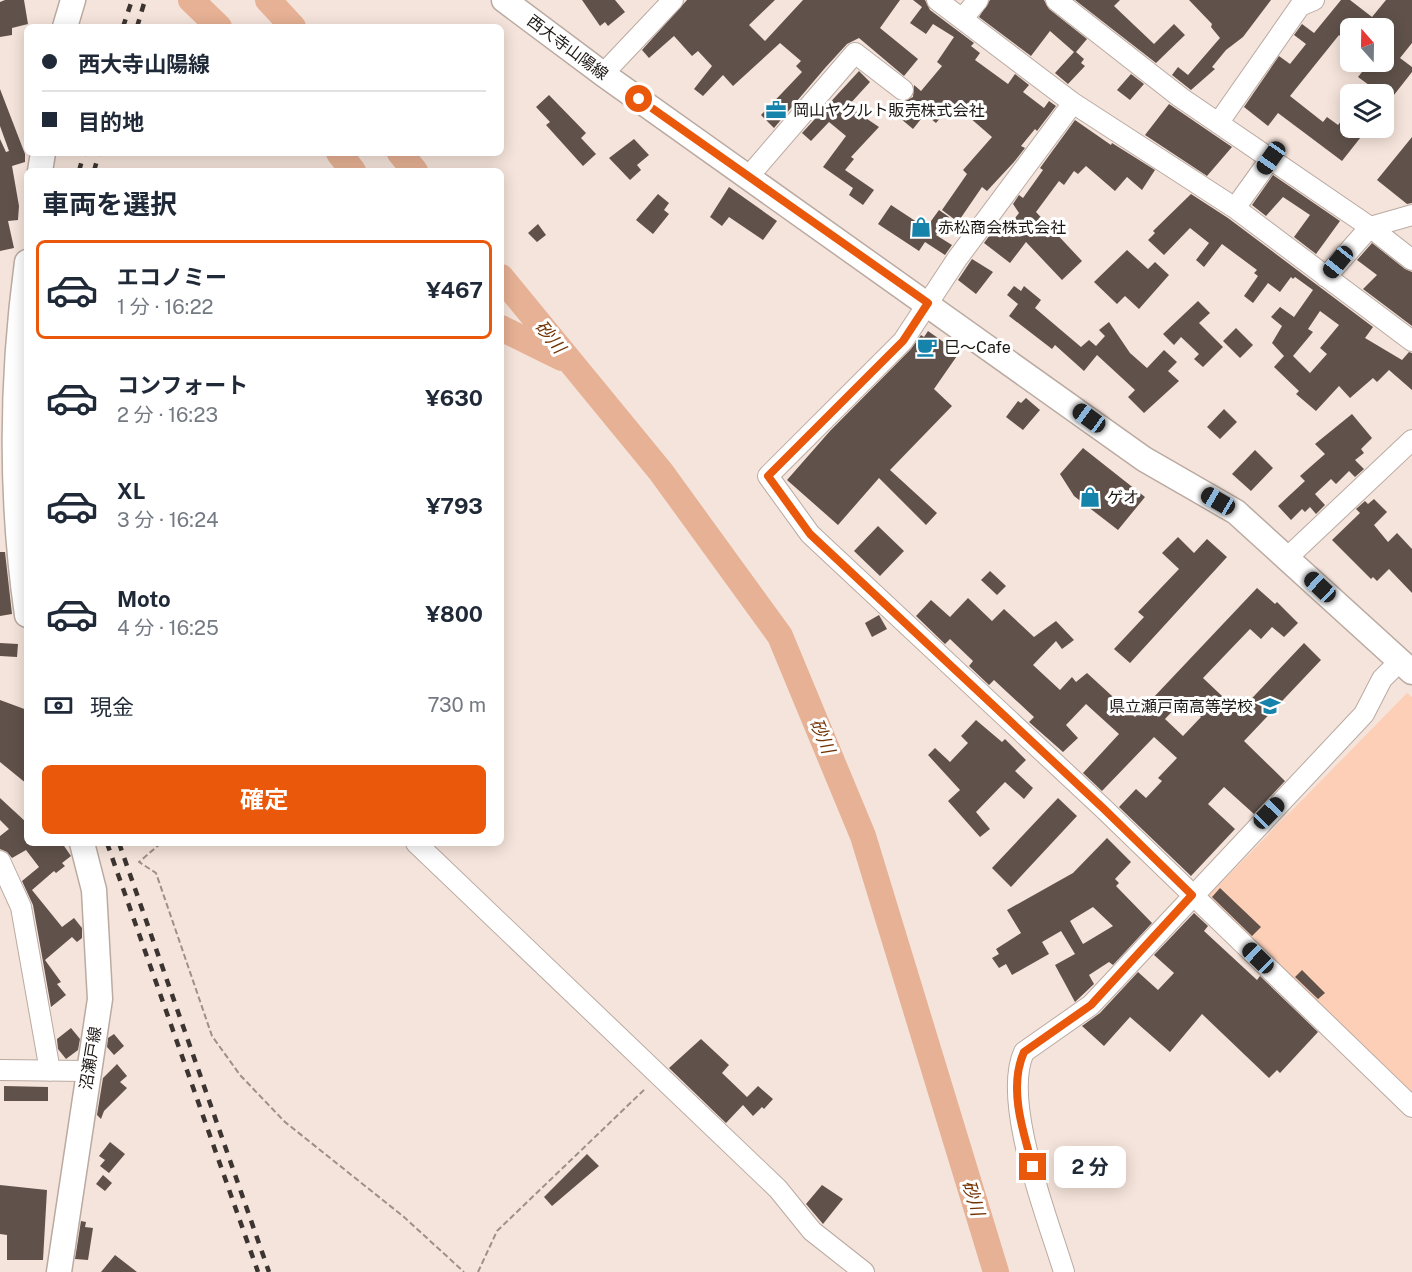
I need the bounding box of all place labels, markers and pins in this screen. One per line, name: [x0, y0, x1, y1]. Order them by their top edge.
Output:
office icon: 岡山ヤクルト販売株式会社: [764, 98, 788, 122]
place label: 岡山ヤクルト販売株式会社: [793, 101, 985, 120]
shop icon: 赤松商会株式会社: [909, 215, 933, 239]
place label: 赤松商会株式会社: [938, 218, 1066, 237]
cafe icon: 巳～Cafe: [915, 335, 939, 359]
place label: 巳～Cafe: [944, 338, 1011, 357]
shop icon: ゲオ: [1078, 485, 1102, 509]
place label: ゲオ: [1107, 488, 1139, 507]
school or university icon: 県立瀬戸南高等学校: [1258, 694, 1282, 718]
place label: 県立瀬戸南高等学校: [1109, 697, 1253, 716]

